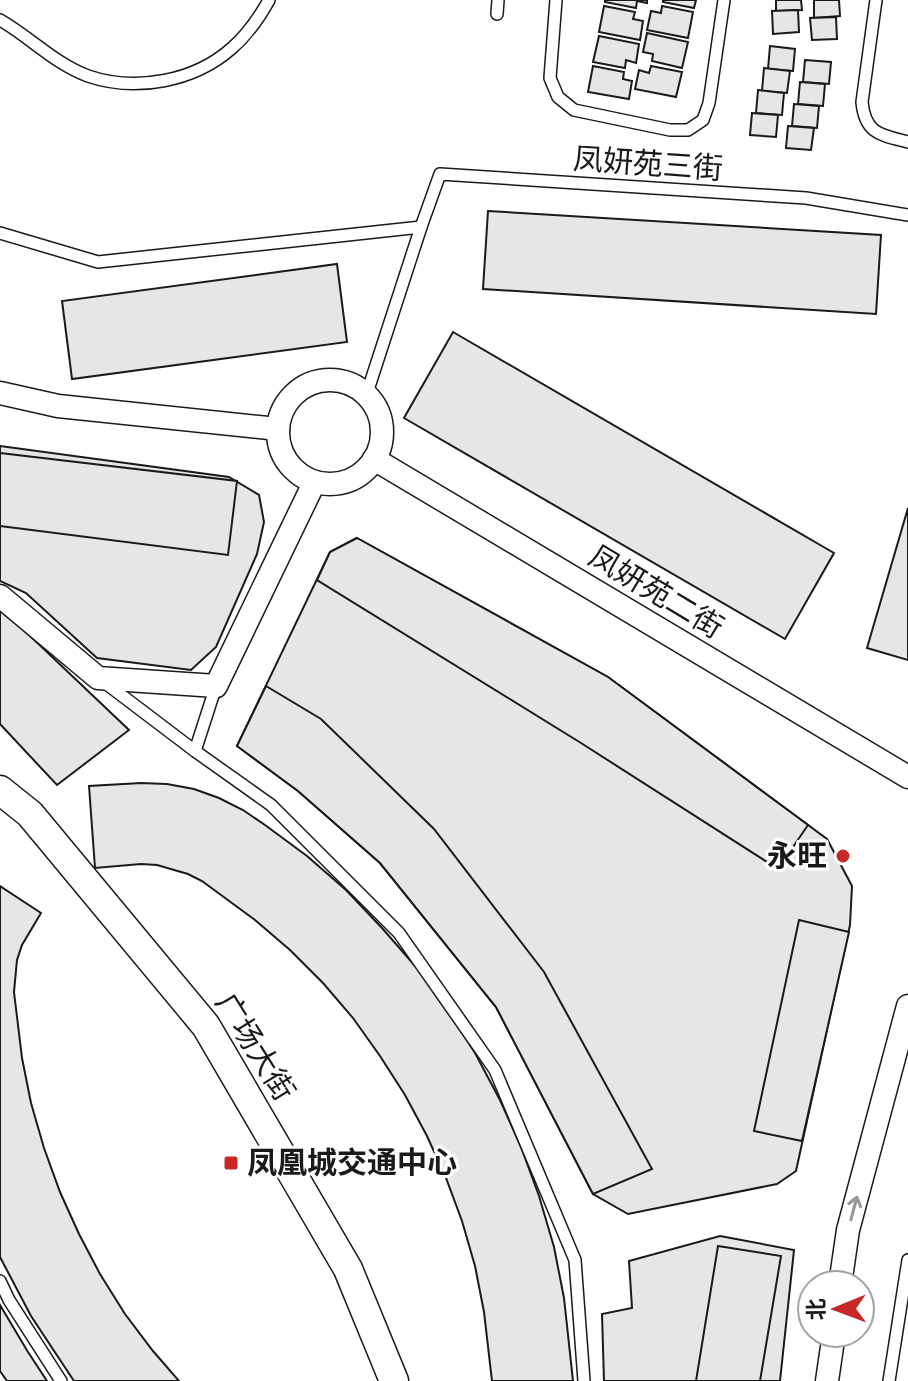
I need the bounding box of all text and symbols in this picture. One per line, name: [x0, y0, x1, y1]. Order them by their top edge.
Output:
street label: 凤妍苑三街: [572, 140, 724, 187]
street label: 凤妍苑二街: [582, 537, 730, 646]
place label: 永旺: [767, 837, 827, 874]
marker: 永旺: [834, 847, 852, 865]
street label: 广场大街: [208, 986, 303, 1107]
place label: 凤凰城交通中心: [247, 1144, 457, 1181]
marker: 凤凰城交通中心: [222, 1154, 240, 1172]
one-way arrow: [847, 1196, 862, 1222]
north arrow: [796, 1269, 876, 1349]
text: 北: [803, 1298, 830, 1321]

